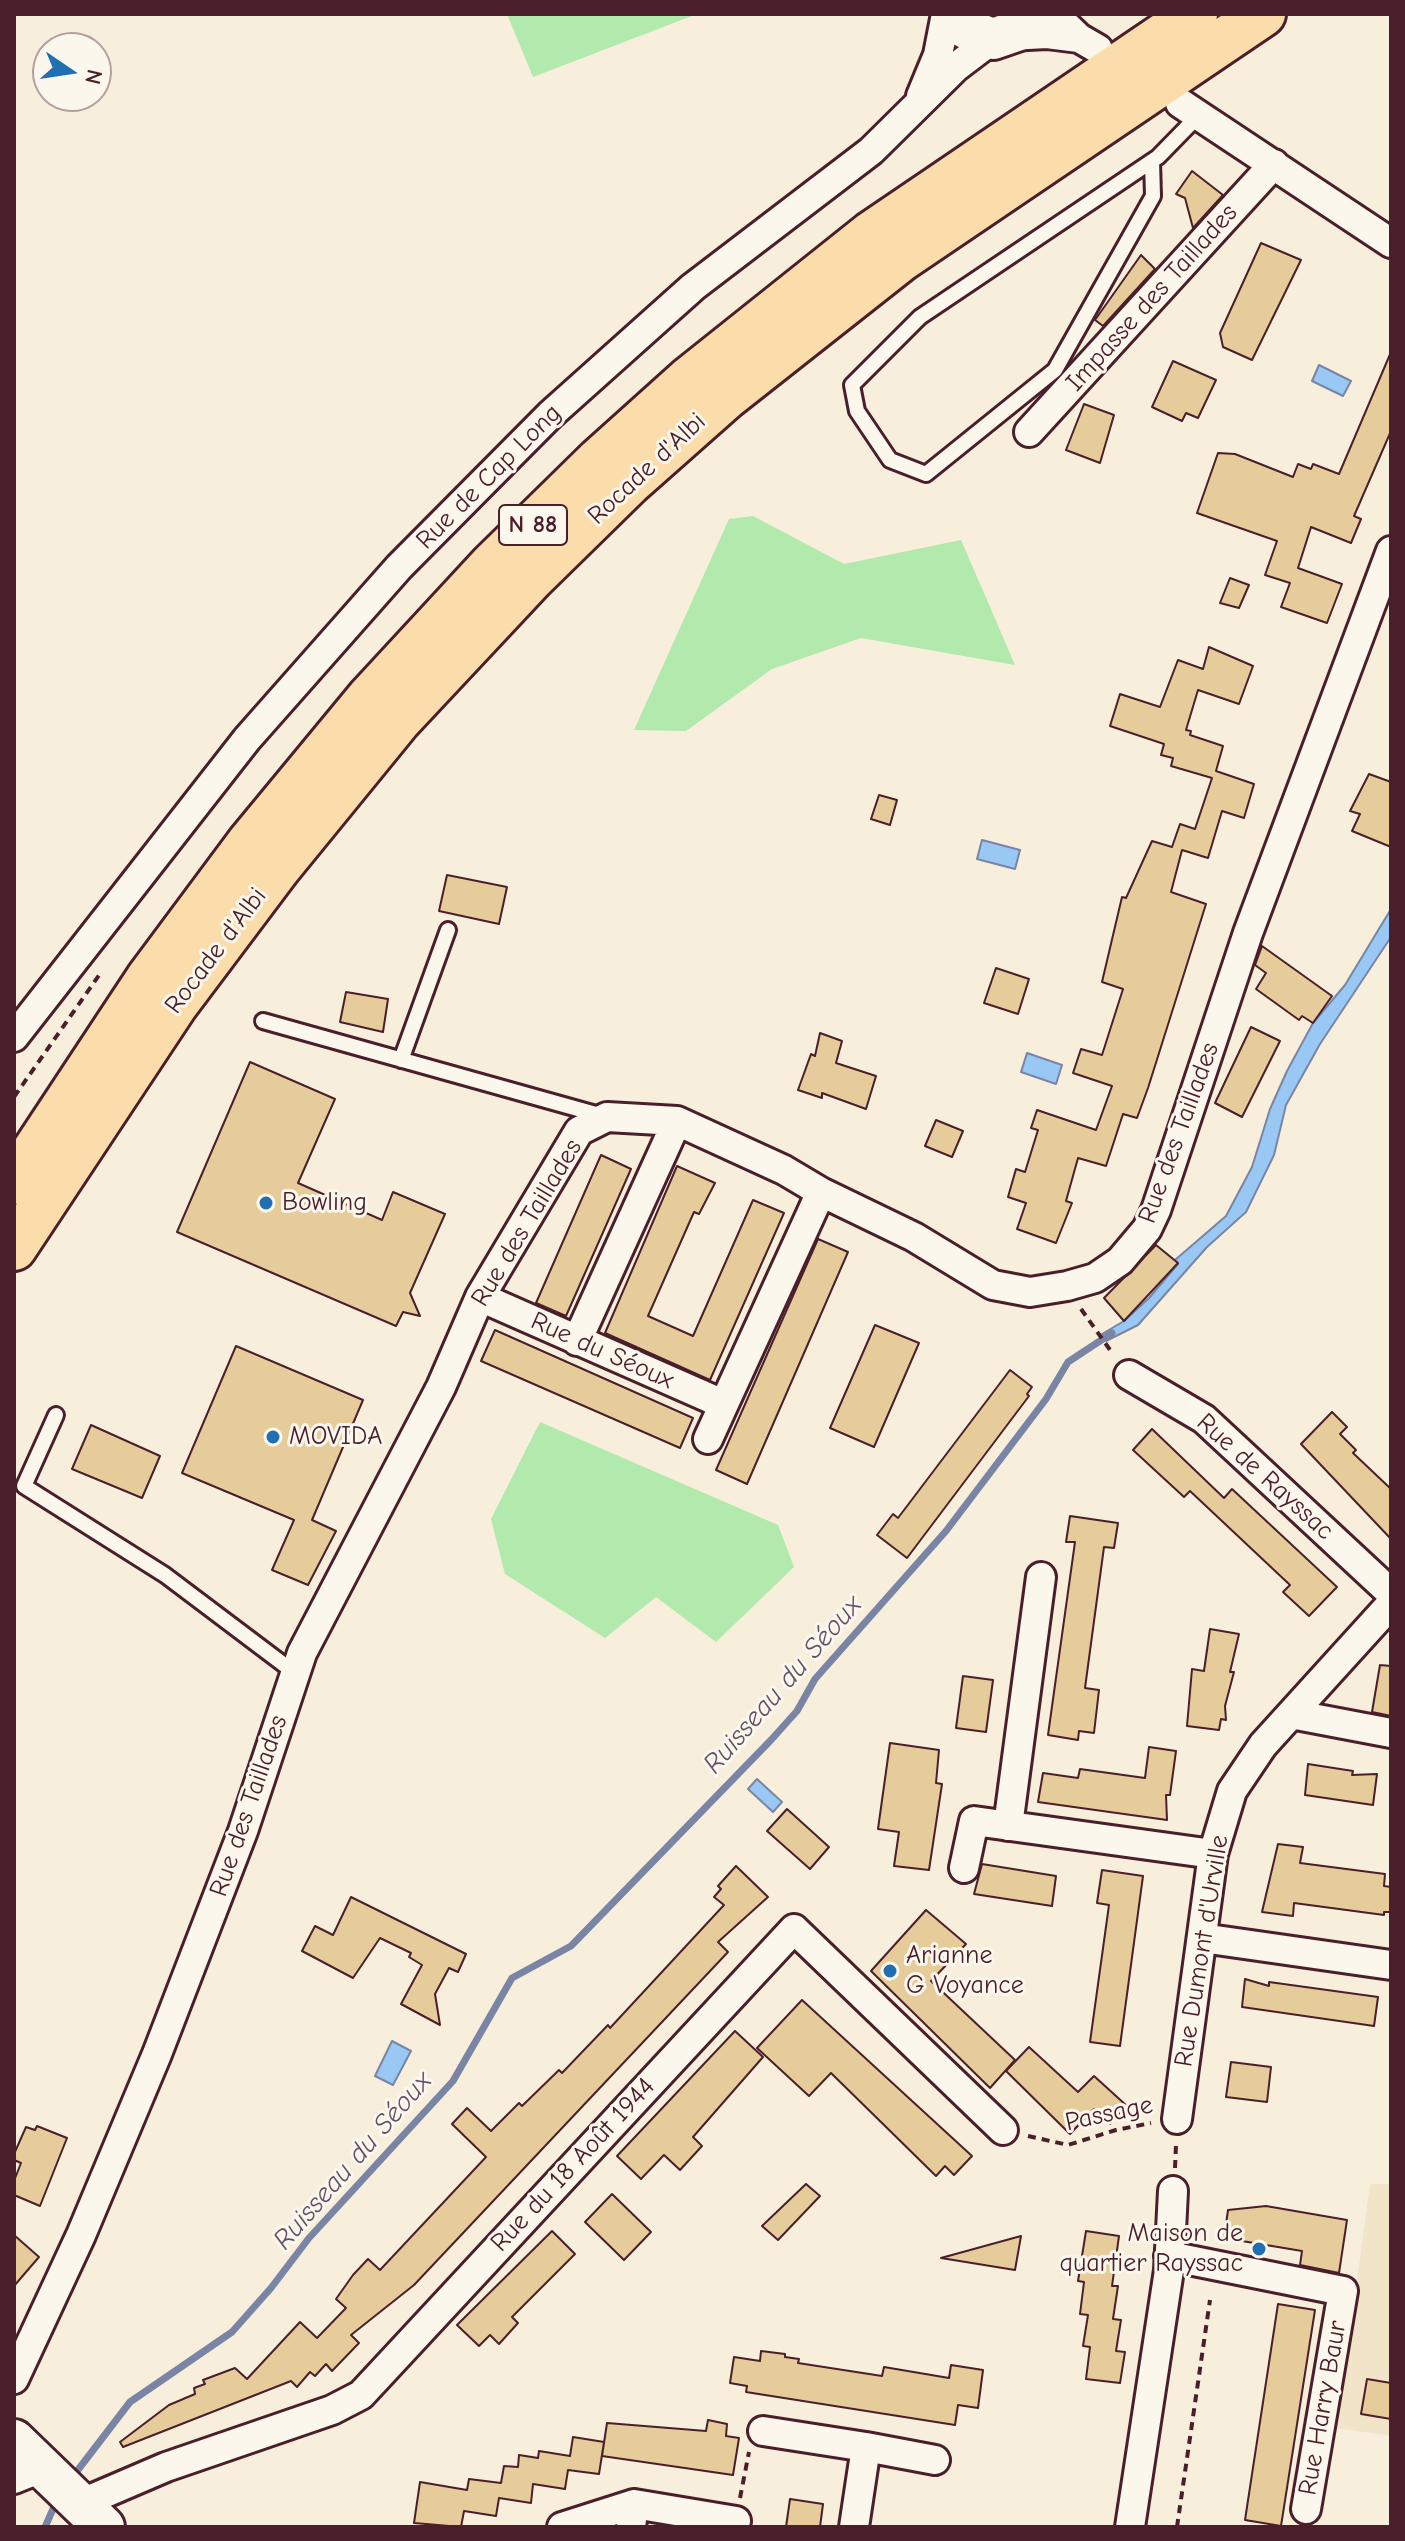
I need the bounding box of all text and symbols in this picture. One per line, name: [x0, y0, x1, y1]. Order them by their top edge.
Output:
north arrow: [32, 32, 112, 112]
text: N: [79, 67, 108, 87]
street label: Impasse des Taillades: [1060, 198, 1244, 398]
street label: Rue de Cap Long: [410, 398, 568, 556]
street label: Rocade d'Albi: [582, 406, 712, 532]
road number: N 88: [499, 505, 567, 545]
street label: Rocade d'Albi: [158, 882, 274, 1020]
street label: Rue des Taillades: [1132, 1039, 1226, 1227]
street label: Rue des Taillades: [465, 1134, 589, 1312]
place label: Bowling: [282, 1187, 367, 1219]
marker: Bowling: [257, 1194, 275, 1212]
street label: Rue du Séoux: [526, 1306, 678, 1396]
street label: Rue de Rayssac: [1190, 1407, 1340, 1547]
place label: MOVIDA: [289, 1421, 382, 1453]
marker: MOVIDA: [264, 1428, 282, 1446]
water label: Ruisseau du Séoux: [697, 1589, 869, 1781]
street label: Rue des Taillades: [203, 1711, 295, 1901]
street label: Rue Dumont d'Urville: [1168, 1833, 1236, 2069]
place label: Arianne G Voyance: [906, 1940, 1024, 2002]
marker: Arianne G Voyance: [881, 1962, 899, 1980]
water label: Ruisseau du Séoux: [267, 2065, 439, 2257]
street label: Rue du 18 Août 1944: [484, 2072, 662, 2258]
street label: Passage: [1062, 2090, 1156, 2138]
place label: Maison de quartier Rayssac: [1059, 2218, 1243, 2280]
marker: Maison de quartier Rayssac: [1250, 2240, 1268, 2258]
street label: Rue Harry Baur: [1292, 2318, 1354, 2498]

